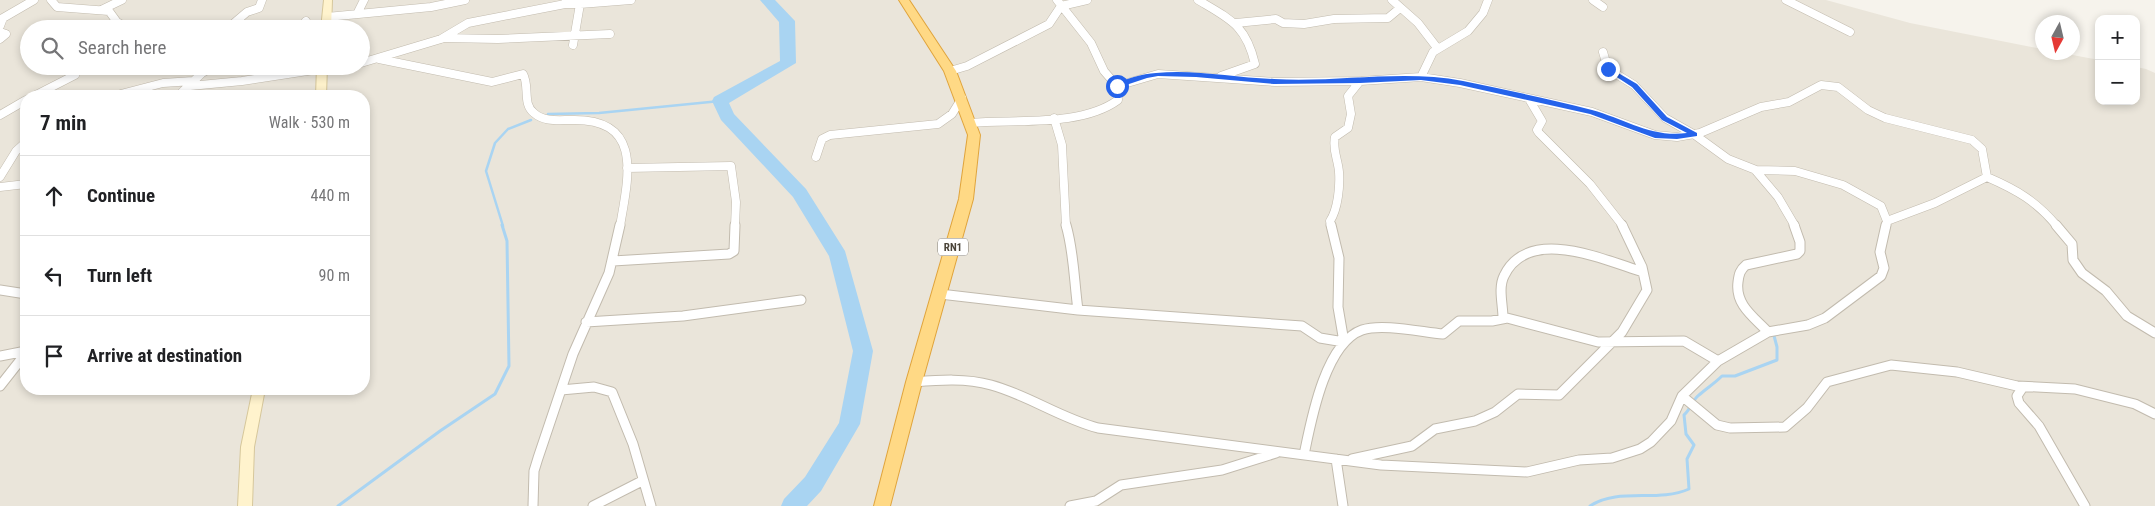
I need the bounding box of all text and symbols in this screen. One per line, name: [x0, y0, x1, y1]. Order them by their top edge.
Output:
north arrow: [2035, 15, 2080, 60]
map controls: [2095, 15, 2140, 105]
button: +: [2095, 15, 2140, 60]
search box: [20, 20, 370, 75]
icon: search: [38, 34, 66, 62]
text: Search here: [78, 36, 166, 59]
route end: [1597, 58, 1620, 81]
button: −: [2095, 60, 2140, 105]
route start: [1106, 75, 1129, 98]
text: 7 min: [40, 111, 87, 135]
text: Walk · 530 m: [269, 113, 350, 132]
icon: ahead: [40, 182, 68, 210]
text: Continue: [87, 184, 155, 207]
text: 440 m: [311, 186, 350, 205]
road number: RN1: [938, 238, 968, 256]
icon: left: [40, 262, 68, 290]
text: Turn left: [87, 264, 152, 287]
text: 90 m: [318, 266, 350, 285]
icon: arrive: [40, 342, 68, 370]
text: Arrive at destination: [87, 344, 242, 367]

